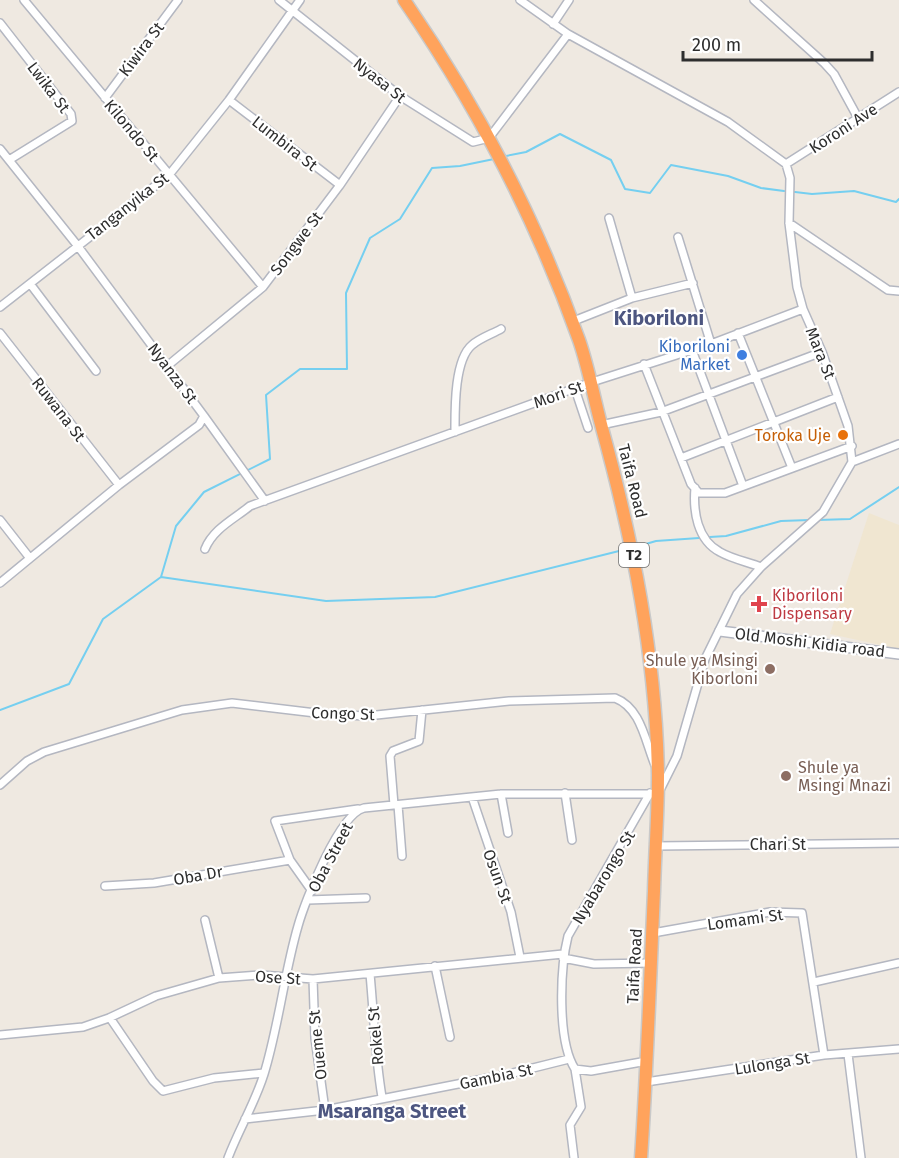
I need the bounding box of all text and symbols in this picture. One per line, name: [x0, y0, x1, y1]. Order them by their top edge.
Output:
street label: Kiwira St: [115, 18, 168, 80]
scale bar: [683, 24, 872, 62]
text: 200 m: [692, 34, 741, 56]
street label: Nyasa St: [349, 54, 410, 107]
street label: Lwika St: [23, 58, 74, 117]
street label: Kilondo St: [100, 96, 163, 165]
street label: Koroni Ave: [806, 99, 881, 157]
street label: Lumbira St: [248, 112, 321, 175]
street label: Tanganyika St: [82, 168, 172, 244]
street label: Songwe St: [266, 208, 327, 279]
district label: Kiboriloni: [614, 306, 704, 330]
street label: Mara St: [802, 324, 840, 382]
place label: Kiboriloni Market: [659, 337, 730, 374]
street label: Nyanza St: [144, 339, 202, 407]
marker: Kiboriloni Market: [735, 348, 749, 362]
street label: Ruwana St: [28, 374, 90, 445]
street label: Mori St: [531, 377, 586, 412]
place label: Toroka Uje: [755, 426, 831, 445]
marker: Toroka Uje: [836, 428, 850, 442]
street label: Taifa Road: [614, 442, 651, 520]
road number: T2: [619, 543, 649, 567]
place label: Kiboriloni Dispensary: [772, 586, 852, 623]
marker: Kiboriloni Dispensary: [750, 595, 768, 613]
street label: Old Moshi Kidia road: [734, 624, 886, 661]
place label: Shule ya Msingi Kiborloni: [646, 651, 758, 688]
marker: Shule ya Msingi Kiborloni: [763, 662, 777, 676]
street label: Congo St: [311, 703, 375, 724]
place label: Shule ya Msingi Mnazi: [798, 758, 891, 795]
marker: Shule ya Msingi Mnazi: [779, 769, 793, 783]
street label: Oba Street: [304, 819, 357, 896]
street label: Nyabarongo St: [568, 827, 639, 928]
street label: Chari St: [750, 835, 806, 854]
street label: Osun St: [479, 847, 516, 906]
street label: Oba Dr: [172, 862, 225, 889]
street label: Lomami St: [706, 905, 784, 934]
street label: Taifa Road: [623, 928, 646, 1004]
street label: Ose St: [254, 966, 302, 989]
street label: Rokel St: [363, 1006, 388, 1066]
street label: Oueme St: [304, 1009, 331, 1081]
street label: Lulonga St: [733, 1048, 811, 1079]
street label: Gambia St: [458, 1059, 534, 1093]
district label: Msaranga Street: [318, 1099, 467, 1123]

